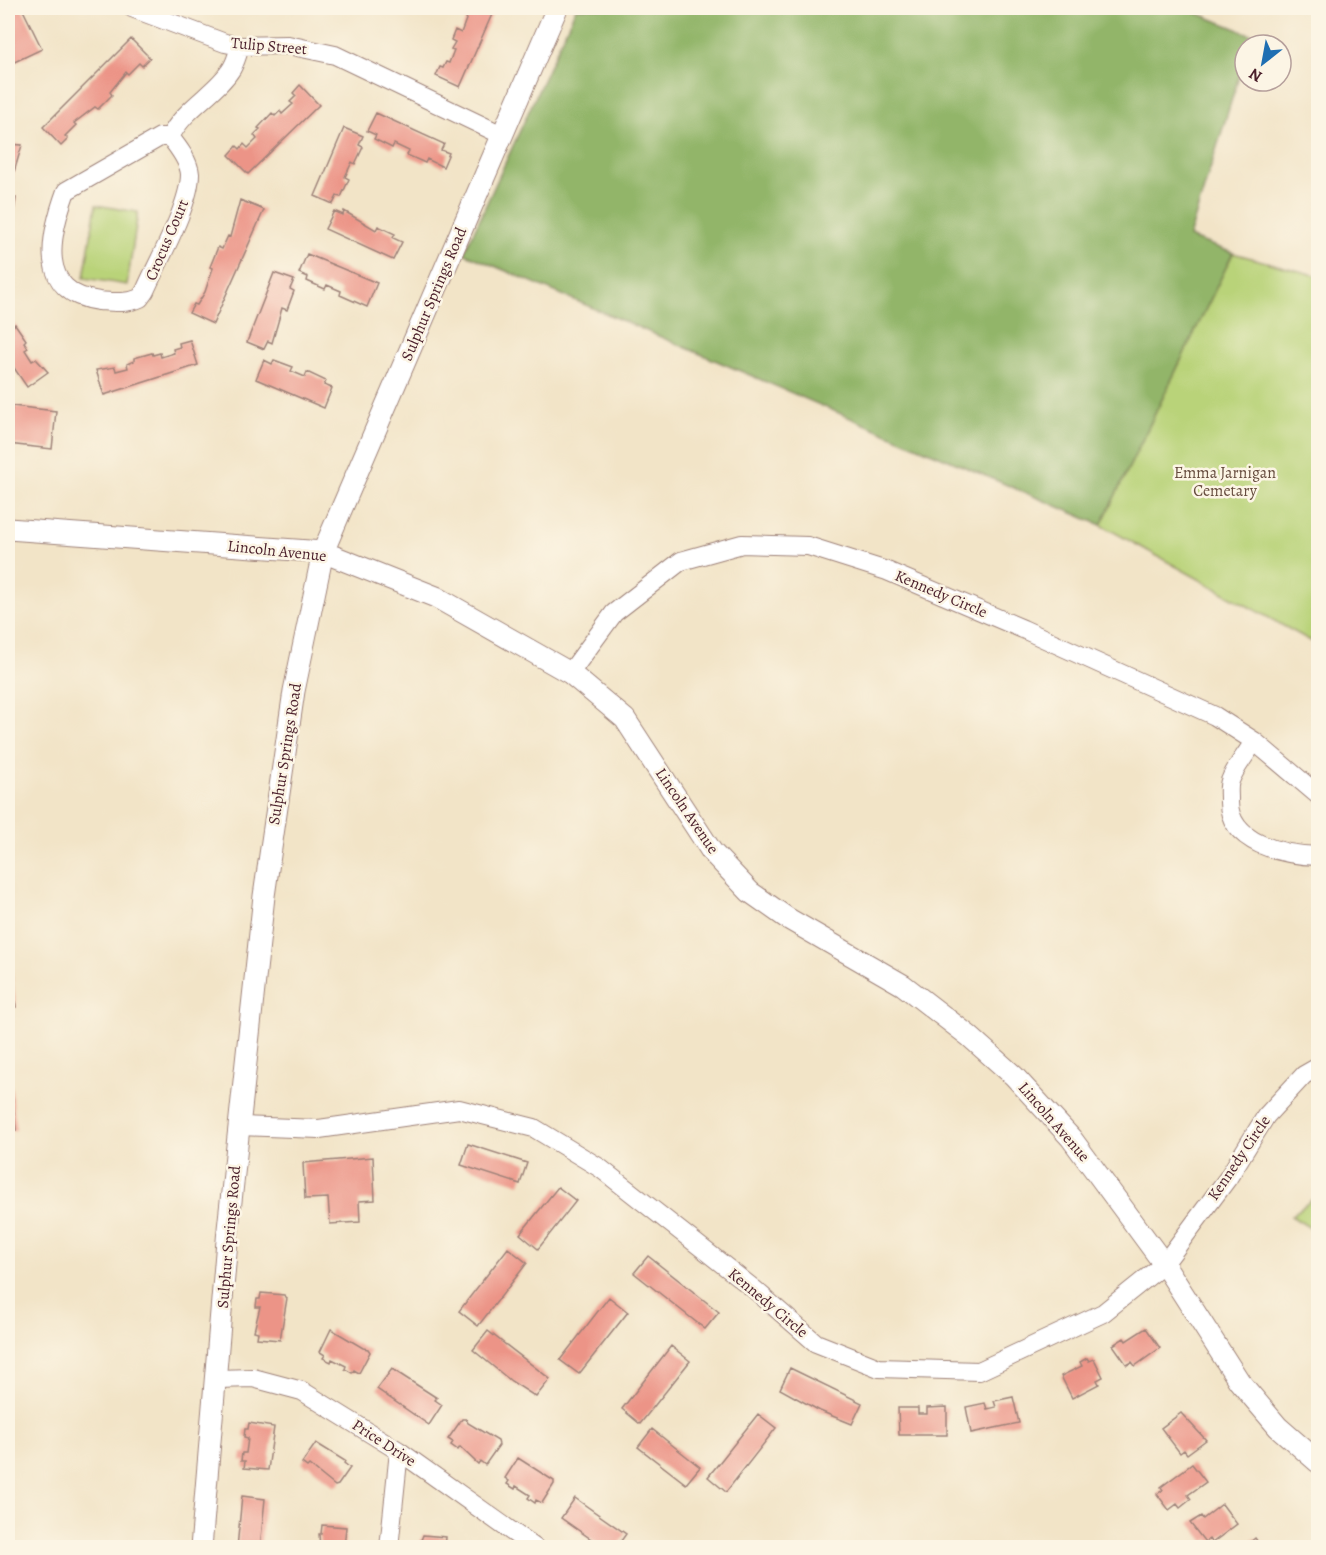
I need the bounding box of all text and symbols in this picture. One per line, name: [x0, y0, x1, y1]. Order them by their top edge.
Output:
street label: Tulip Street: [230, 32, 308, 60]
north arrow: [1233, 33, 1293, 93]
text: N: [1245, 62, 1266, 87]
street label: Crocus Court: [140, 196, 194, 284]
street label: Sulphur Springs Road: [396, 223, 472, 364]
park label: Emma Jarnigan Cemetary: [1174, 462, 1276, 502]
street label: Lincoln Avenue: [226, 535, 328, 567]
street label: Kennedy Circle: [891, 565, 991, 623]
street label: Sulphur Springs Road: [263, 681, 307, 826]
street label: Lincoln Avenue: [650, 764, 724, 858]
street label: Lincoln Avenue: [1013, 1077, 1095, 1167]
street label: Kennedy Circle: [1202, 1111, 1276, 1205]
street label: Sulphur Springs Road: [212, 1164, 246, 1309]
street label: Kennedy Circle: [723, 1263, 813, 1343]
street label: Price Drive: [348, 1414, 420, 1472]

